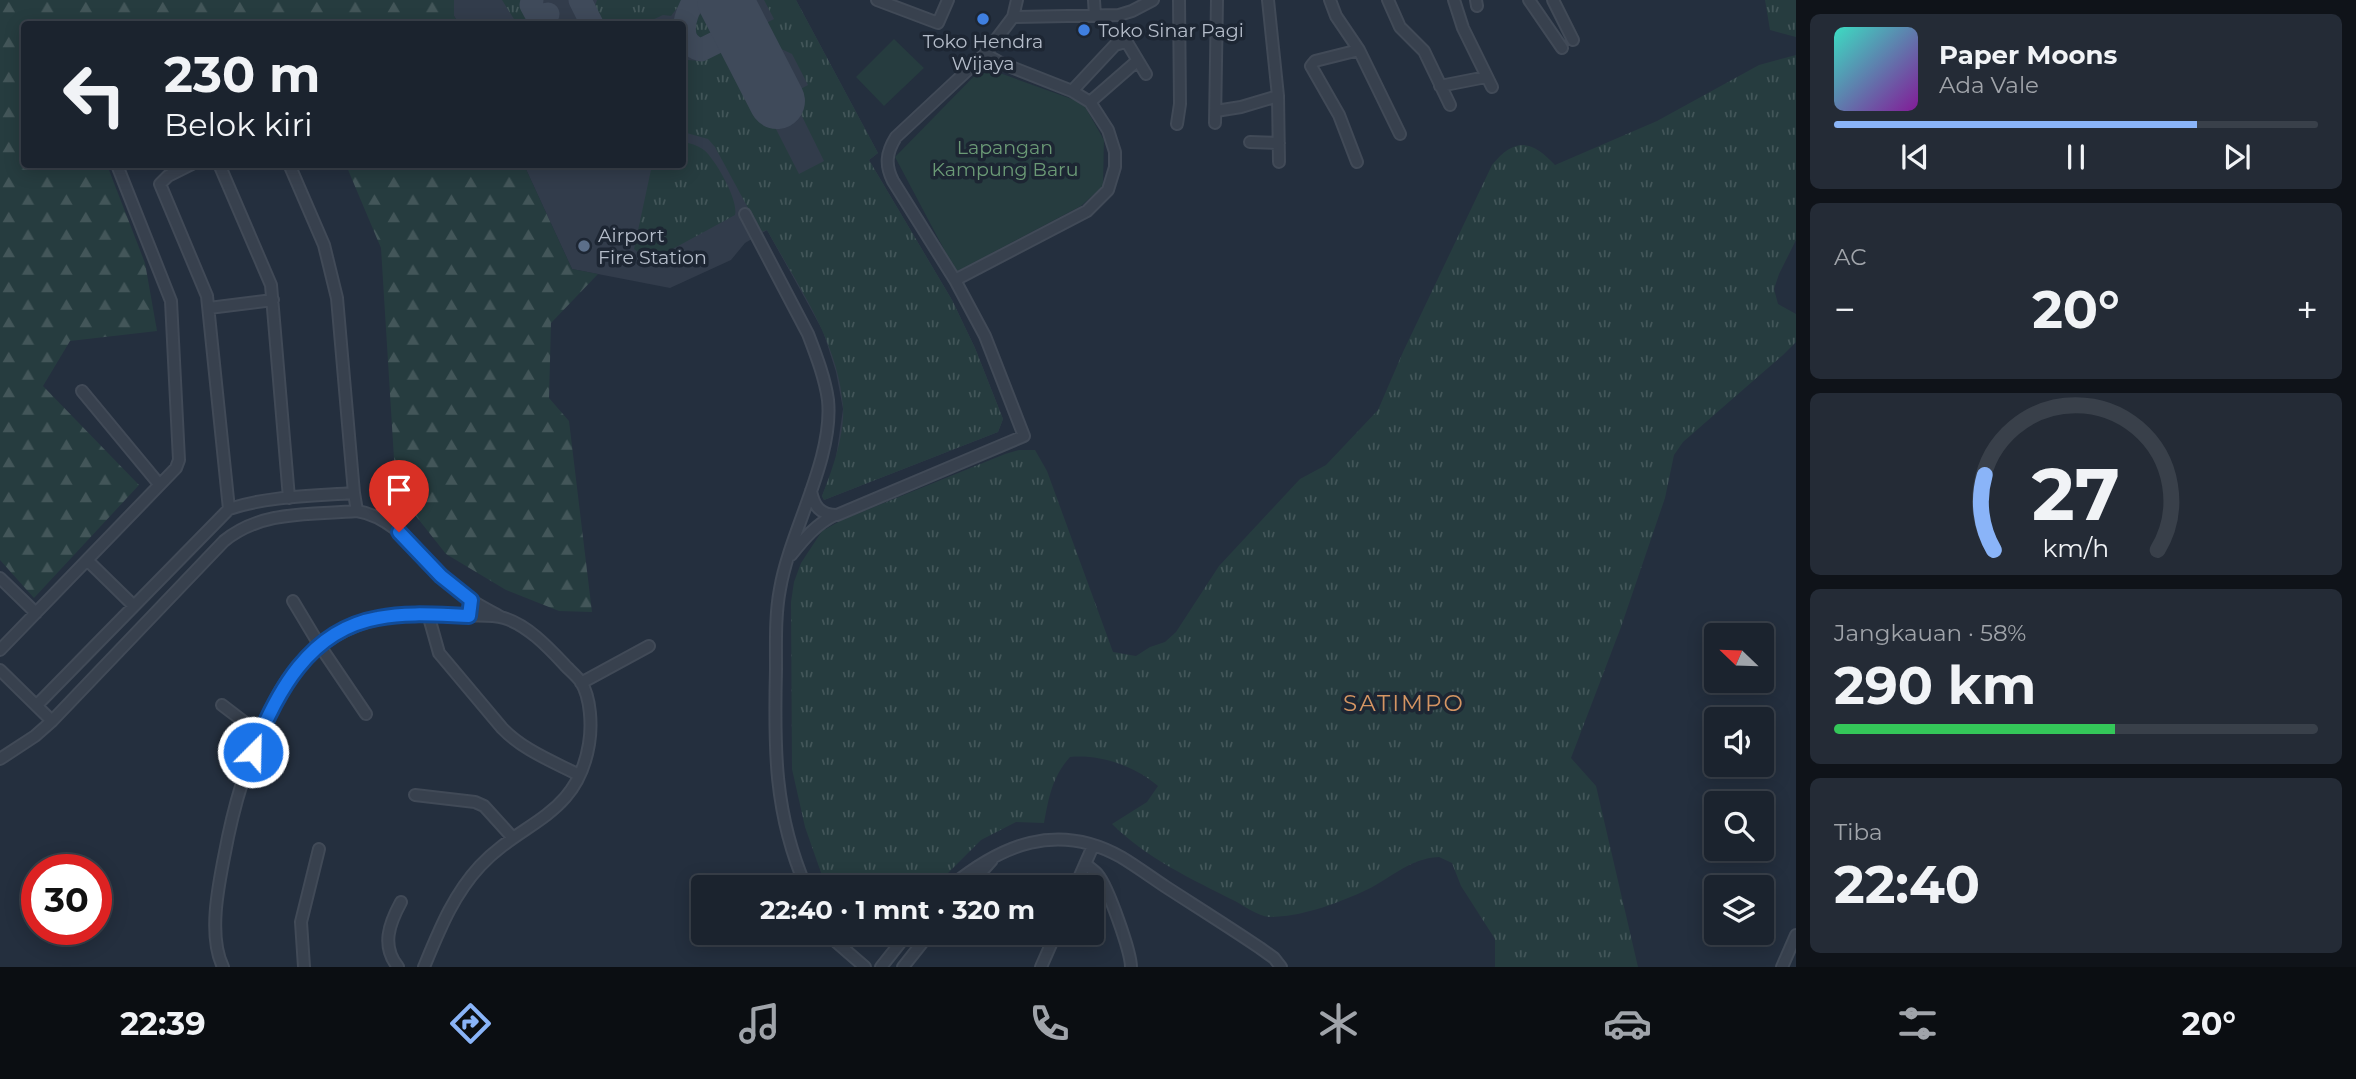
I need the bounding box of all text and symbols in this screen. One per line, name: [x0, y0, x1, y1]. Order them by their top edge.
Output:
marker: Toko Hendra Wijaya: [975, 11, 991, 27]
place label: Toko Sinar Pagi: [1098, 19, 1244, 42]
marker: Toko Sinar Pagi: [1076, 22, 1092, 38]
place label: Toko Hendra Wijaya: [923, 30, 1043, 75]
text: Paper Moons: [1939, 39, 2117, 71]
text: 230 m: [164, 45, 320, 104]
icon: left: [49, 49, 140, 140]
text: Ada Vale: [1939, 71, 2039, 99]
text: Belok kiri: [164, 105, 313, 144]
park label: Lapangan Kampung Baru: [931, 136, 1079, 181]
icon: previous: [1896, 138, 1934, 176]
icon: pause: [2057, 138, 2095, 176]
icon: next: [2218, 138, 2256, 176]
place label: Airport Fire Station: [598, 224, 707, 269]
marker: Airport Fire Station: [576, 238, 592, 254]
text: AC: [1834, 243, 1867, 271]
text: 20°: [2032, 278, 2120, 341]
text: −: [1834, 286, 1856, 333]
text: +: [2296, 286, 2318, 333]
text: 27: [2032, 450, 2120, 538]
pin: [369, 460, 429, 532]
icon: arrive: [380, 471, 418, 509]
text: km/h: [2043, 532, 2109, 562]
text: Jangkauan · 58%: [1834, 619, 2026, 647]
north arrow: [1704, 623, 1774, 693]
map controls: [1704, 623, 1774, 945]
text: 290 km: [1834, 654, 2036, 717]
district label: SATIMPO: [1343, 689, 1465, 717]
button: sound: [1704, 707, 1774, 777]
position arrow: [216, 715, 290, 789]
button: search: [1704, 791, 1774, 861]
text: Tiba: [1834, 818, 1882, 846]
text: 22:40: [1834, 853, 1980, 916]
speed limit sign: 30: [21, 854, 112, 945]
button: layers: [1704, 875, 1774, 945]
text: 22:40 · 1 mnt · 320 m: [760, 894, 1035, 926]
icon: directions: [446, 999, 495, 1048]
icon: music: [735, 999, 784, 1048]
icon: phone: [1025, 999, 1074, 1048]
icon: climate: [1314, 999, 1363, 1048]
icon: car: [1603, 999, 1652, 1048]
icon: filters: [1893, 999, 1942, 1048]
text: 22:39: [120, 1004, 206, 1043]
text: 20°: [2182, 1004, 2236, 1043]

